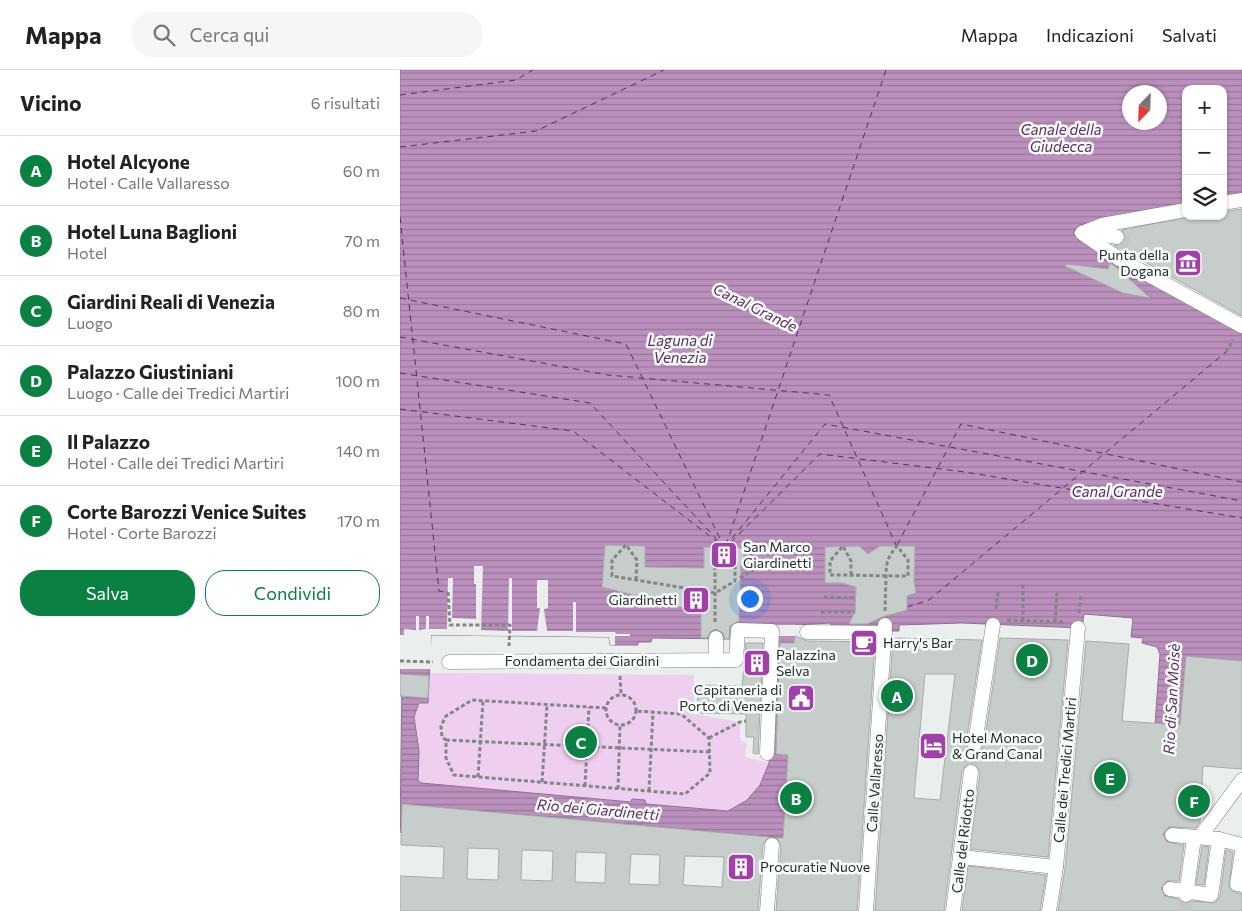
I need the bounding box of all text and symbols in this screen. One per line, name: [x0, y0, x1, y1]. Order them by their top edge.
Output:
search box: [132, 12, 482, 57]
text: Mappa: [25, 20, 102, 49]
icon: search: [150, 21, 178, 49]
text: Cerca qui: [190, 23, 269, 46]
text: Mappa: [961, 24, 1018, 46]
text: Indicazioni: [1046, 24, 1134, 46]
text: Salvati: [1162, 24, 1217, 46]
north arrow: [1122, 85, 1167, 130]
map controls: [1182, 85, 1227, 220]
button: +: [1182, 85, 1227, 130]
text: Vicino: [20, 90, 81, 115]
text: 6 risultati: [311, 93, 380, 112]
water label: Canale della Giudecca: [1020, 120, 1102, 155]
button: −: [1182, 130, 1227, 175]
text: Hotel Alcyone: [67, 150, 190, 173]
text: A: [30, 161, 42, 180]
text: 60 m: [343, 161, 380, 180]
text: Hotel · Calle Vallaresso: [67, 173, 230, 192]
button: layers: [1182, 175, 1227, 220]
text: Hotel Luna Baglioni: [67, 220, 237, 243]
text: B: [31, 231, 41, 250]
text: 70 m: [344, 231, 380, 250]
text: Hotel: [67, 243, 107, 262]
place label: Punta della Dogana: [1099, 246, 1169, 279]
museum icon: Punta della Dogana: [1173, 248, 1203, 278]
water label: Canal Grande: [711, 279, 800, 335]
text: Giardini Reali di Venezia: [67, 290, 275, 313]
text: C: [31, 301, 41, 320]
text: 80 m: [343, 301, 380, 320]
text: Luogo: [67, 313, 113, 332]
water label: Laguna di Venezia: [648, 331, 714, 366]
text: Palazzo Giustiniani: [67, 360, 234, 383]
text: D: [30, 371, 42, 390]
text: 100 m: [335, 371, 380, 390]
text: Luogo · Calle dei Tredici Martiri: [67, 383, 289, 402]
text: Il Palazzo: [67, 430, 150, 453]
text: E: [31, 441, 41, 460]
text: 140 m: [336, 441, 380, 460]
text: Hotel · Calle dei Tredici Martiri: [67, 453, 284, 472]
water label: Canal Grande: [1071, 482, 1163, 500]
text: Corte Barozzi Venice Suites: [67, 500, 306, 523]
text: F: [31, 511, 41, 530]
text: 170 m: [337, 511, 380, 530]
text: Hotel · Corte Barozzi: [67, 523, 217, 542]
place label: San Marco Giardinetti: [743, 538, 812, 571]
building icon: San Marco Giardinetti: [709, 540, 739, 570]
button: Salva: [20, 570, 195, 616]
button: Condividi: [205, 570, 380, 616]
building icon: Giardinetti: [681, 585, 711, 615]
your location: [737, 586, 763, 612]
place label: Giardinetti: [608, 591, 677, 608]
cafe icon: Harry's Bar: [849, 628, 879, 658]
place label: Harry's Bar: [883, 634, 953, 651]
pin: D: [1016, 641, 1048, 679]
water label: Rio di San Moisè: [1159, 643, 1183, 755]
place label: Palazzina Selva: [776, 646, 836, 679]
building icon: Palazzina Selva: [742, 648, 772, 678]
street label: Fondamenta dei Giardini: [505, 652, 659, 669]
pin: A: [881, 677, 913, 715]
place label: Capitaneria di Porto di Venezia: [679, 681, 782, 714]
public building icon: Capitaneria di Porto di Venezia: [786, 683, 816, 713]
street label: Calle dei Tredici Martiri: [1050, 697, 1079, 843]
pin: C: [565, 723, 597, 761]
place label: Hotel Monaco & Grand Canal: [952, 729, 1043, 762]
hotel icon: Hotel Monaco & Grand Canal: [918, 731, 948, 761]
street label: Calle Vallaresso: [863, 733, 886, 833]
pin: E: [1094, 759, 1126, 797]
pin: B: [780, 779, 812, 817]
pin: F: [1178, 782, 1210, 820]
street label: Calle del Ridotto: [948, 788, 977, 894]
water label: Rio dei Giardinetti: [536, 795, 661, 823]
building icon: Procuratie Nuove: [726, 852, 756, 882]
place label: Procuratie Nuove: [760, 858, 870, 875]

